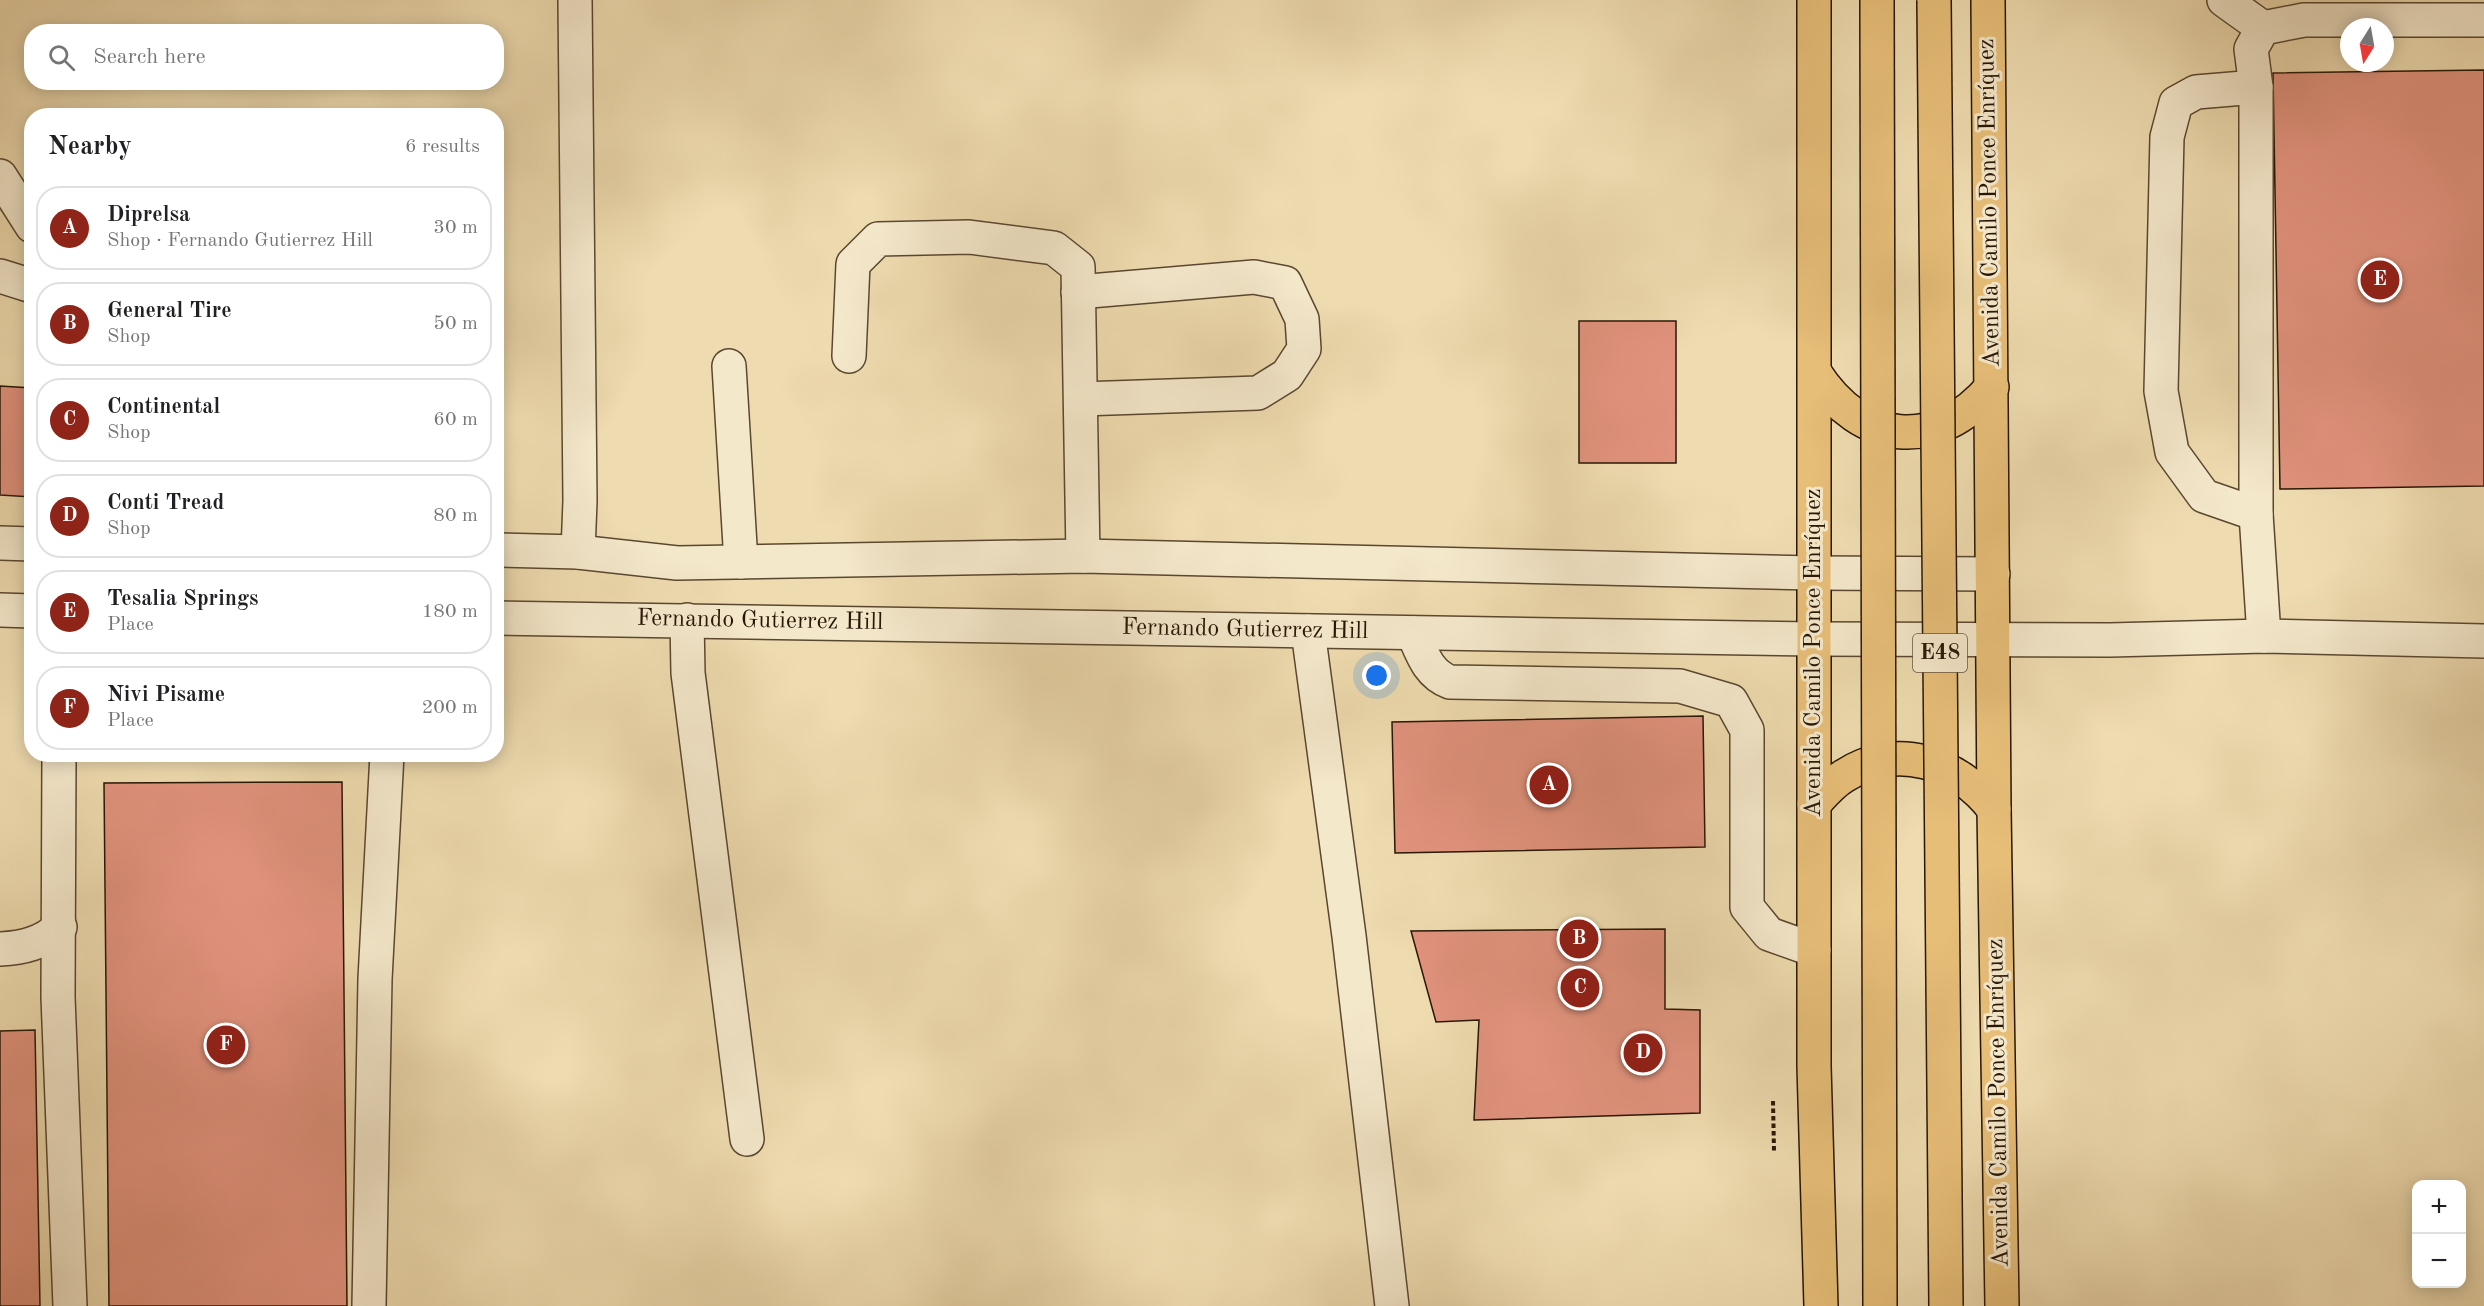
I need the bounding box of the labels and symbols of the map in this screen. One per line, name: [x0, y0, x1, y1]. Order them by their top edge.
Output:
north arrow: [2340, 18, 2394, 72]
street label: Avenida Camilo Ponce Enríquez: [1975, 38, 2005, 368]
pin: E: [2360, 258, 2400, 302]
street label: Avenida Camilo Ponce Enríquez: [1802, 489, 1826, 818]
street label: Fernando Gutierrez Hill: [636, 607, 884, 635]
street label: Fernando Gutierrez Hill: [1121, 616, 1369, 644]
road number: E48: [1913, 634, 1967, 672]
your location: [1362, 661, 1391, 690]
pin: A: [1530, 762, 1568, 808]
pin: B: [1560, 916, 1598, 962]
street label: Avenida Camilo Ponce Enríquez: [1984, 938, 2014, 1268]
pin: C: [1560, 966, 1600, 1010]
pin: F: [206, 1022, 246, 1068]
pin: D: [1624, 1030, 1662, 1076]

